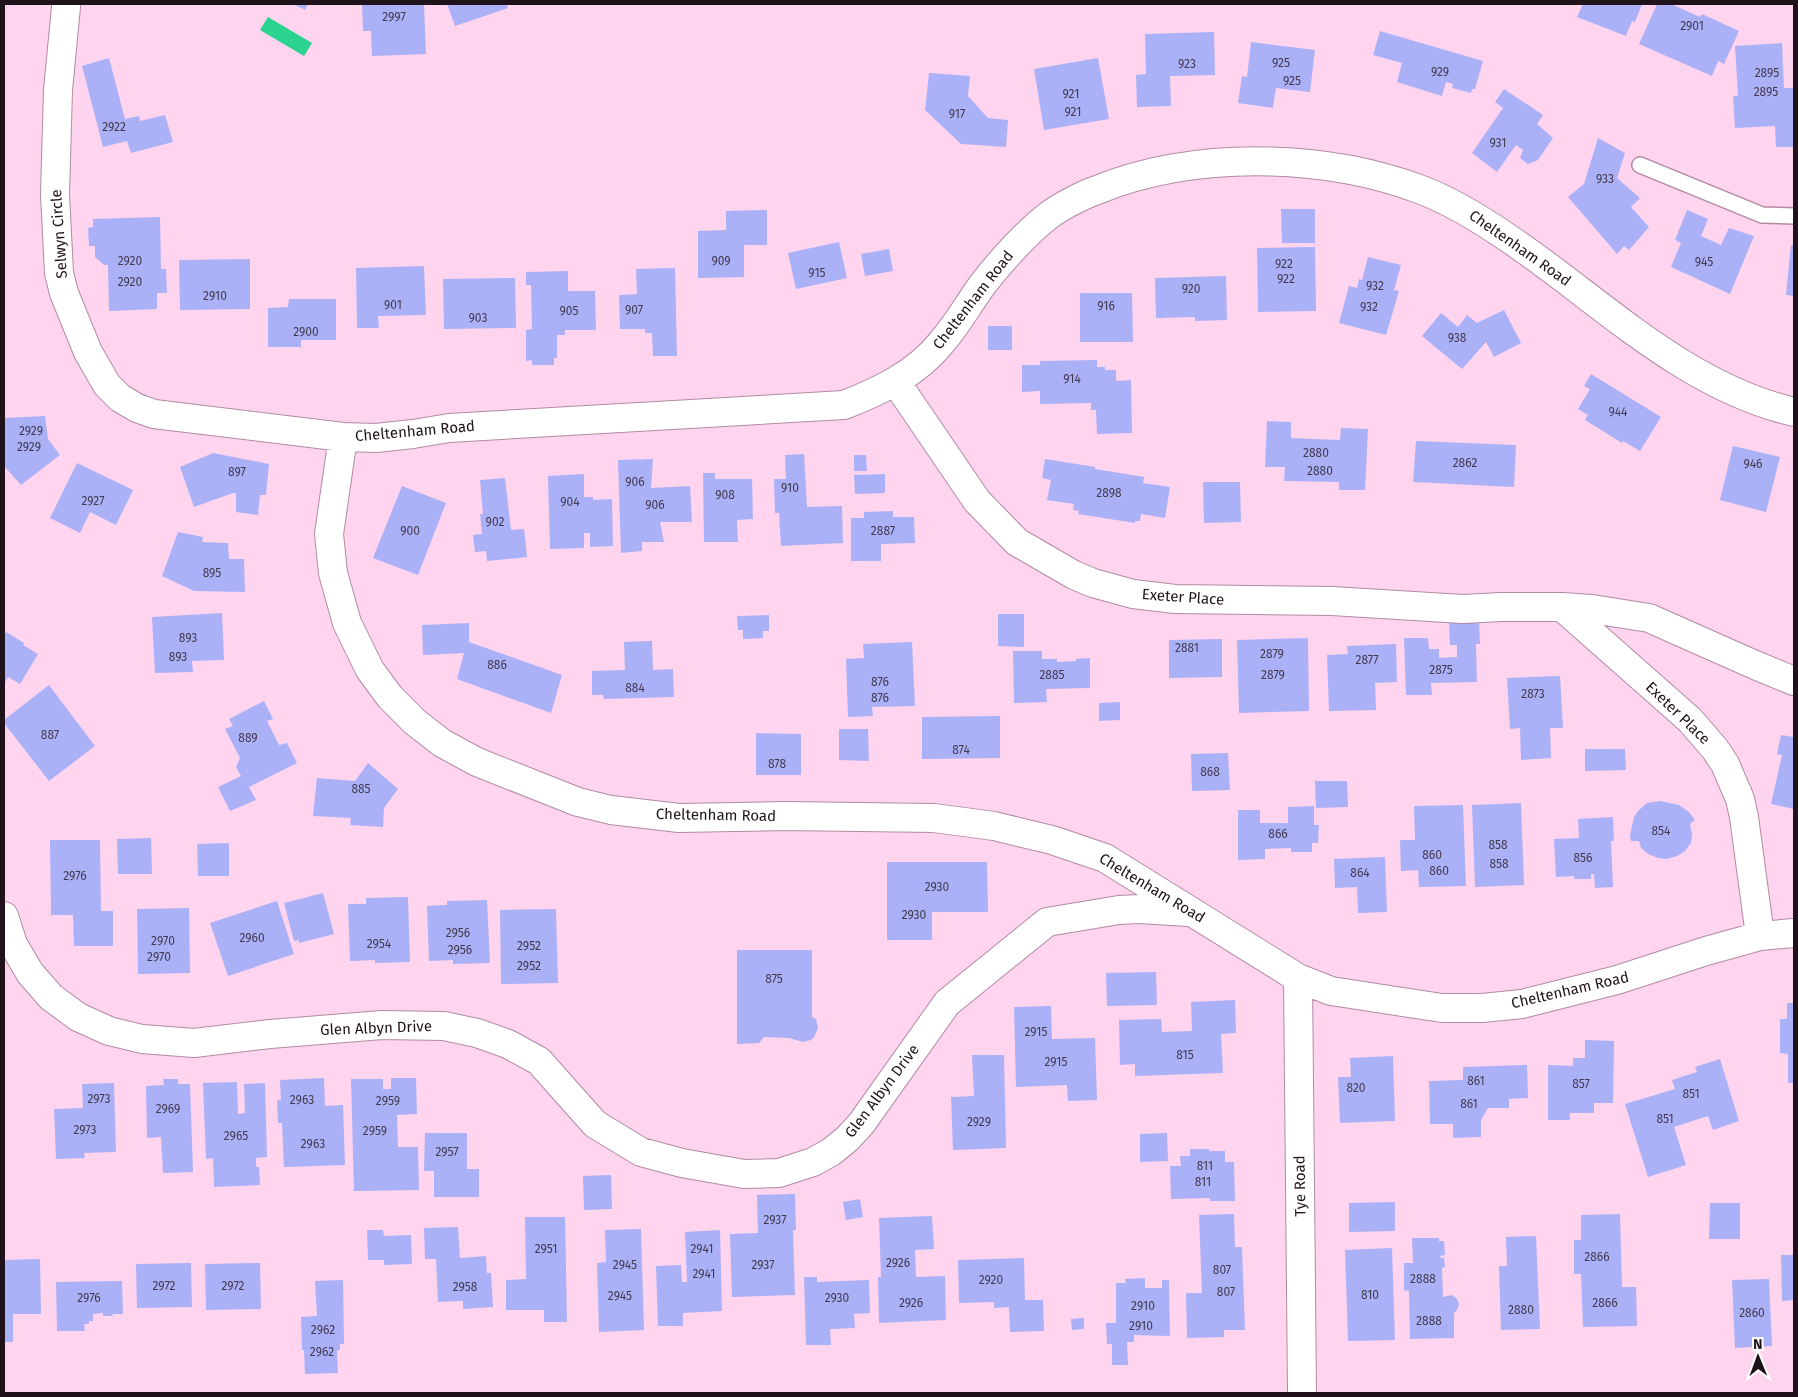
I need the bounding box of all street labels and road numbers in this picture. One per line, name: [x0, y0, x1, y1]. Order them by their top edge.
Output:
street label: Selwyn Circle: [47, 189, 71, 279]
street label: Cheltenham Road: [1466, 206, 1574, 290]
street label: Cheltenham Road: [929, 247, 1017, 353]
street label: Cheltenham Road: [354, 417, 476, 445]
street label: Exeter Place: [1141, 585, 1225, 609]
street label: Exeter Place: [1642, 678, 1714, 748]
street label: Cheltenham Road: [656, 805, 776, 825]
street label: Cheltenham Road: [1096, 849, 1208, 927]
street label: Cheltenham Road: [1509, 968, 1631, 1012]
street label: Glen Albyn Drive: [320, 1017, 432, 1039]
street label: Glen Albyn Drive: [841, 1041, 923, 1141]
street label: Tye Road: [1290, 1155, 1310, 1217]

